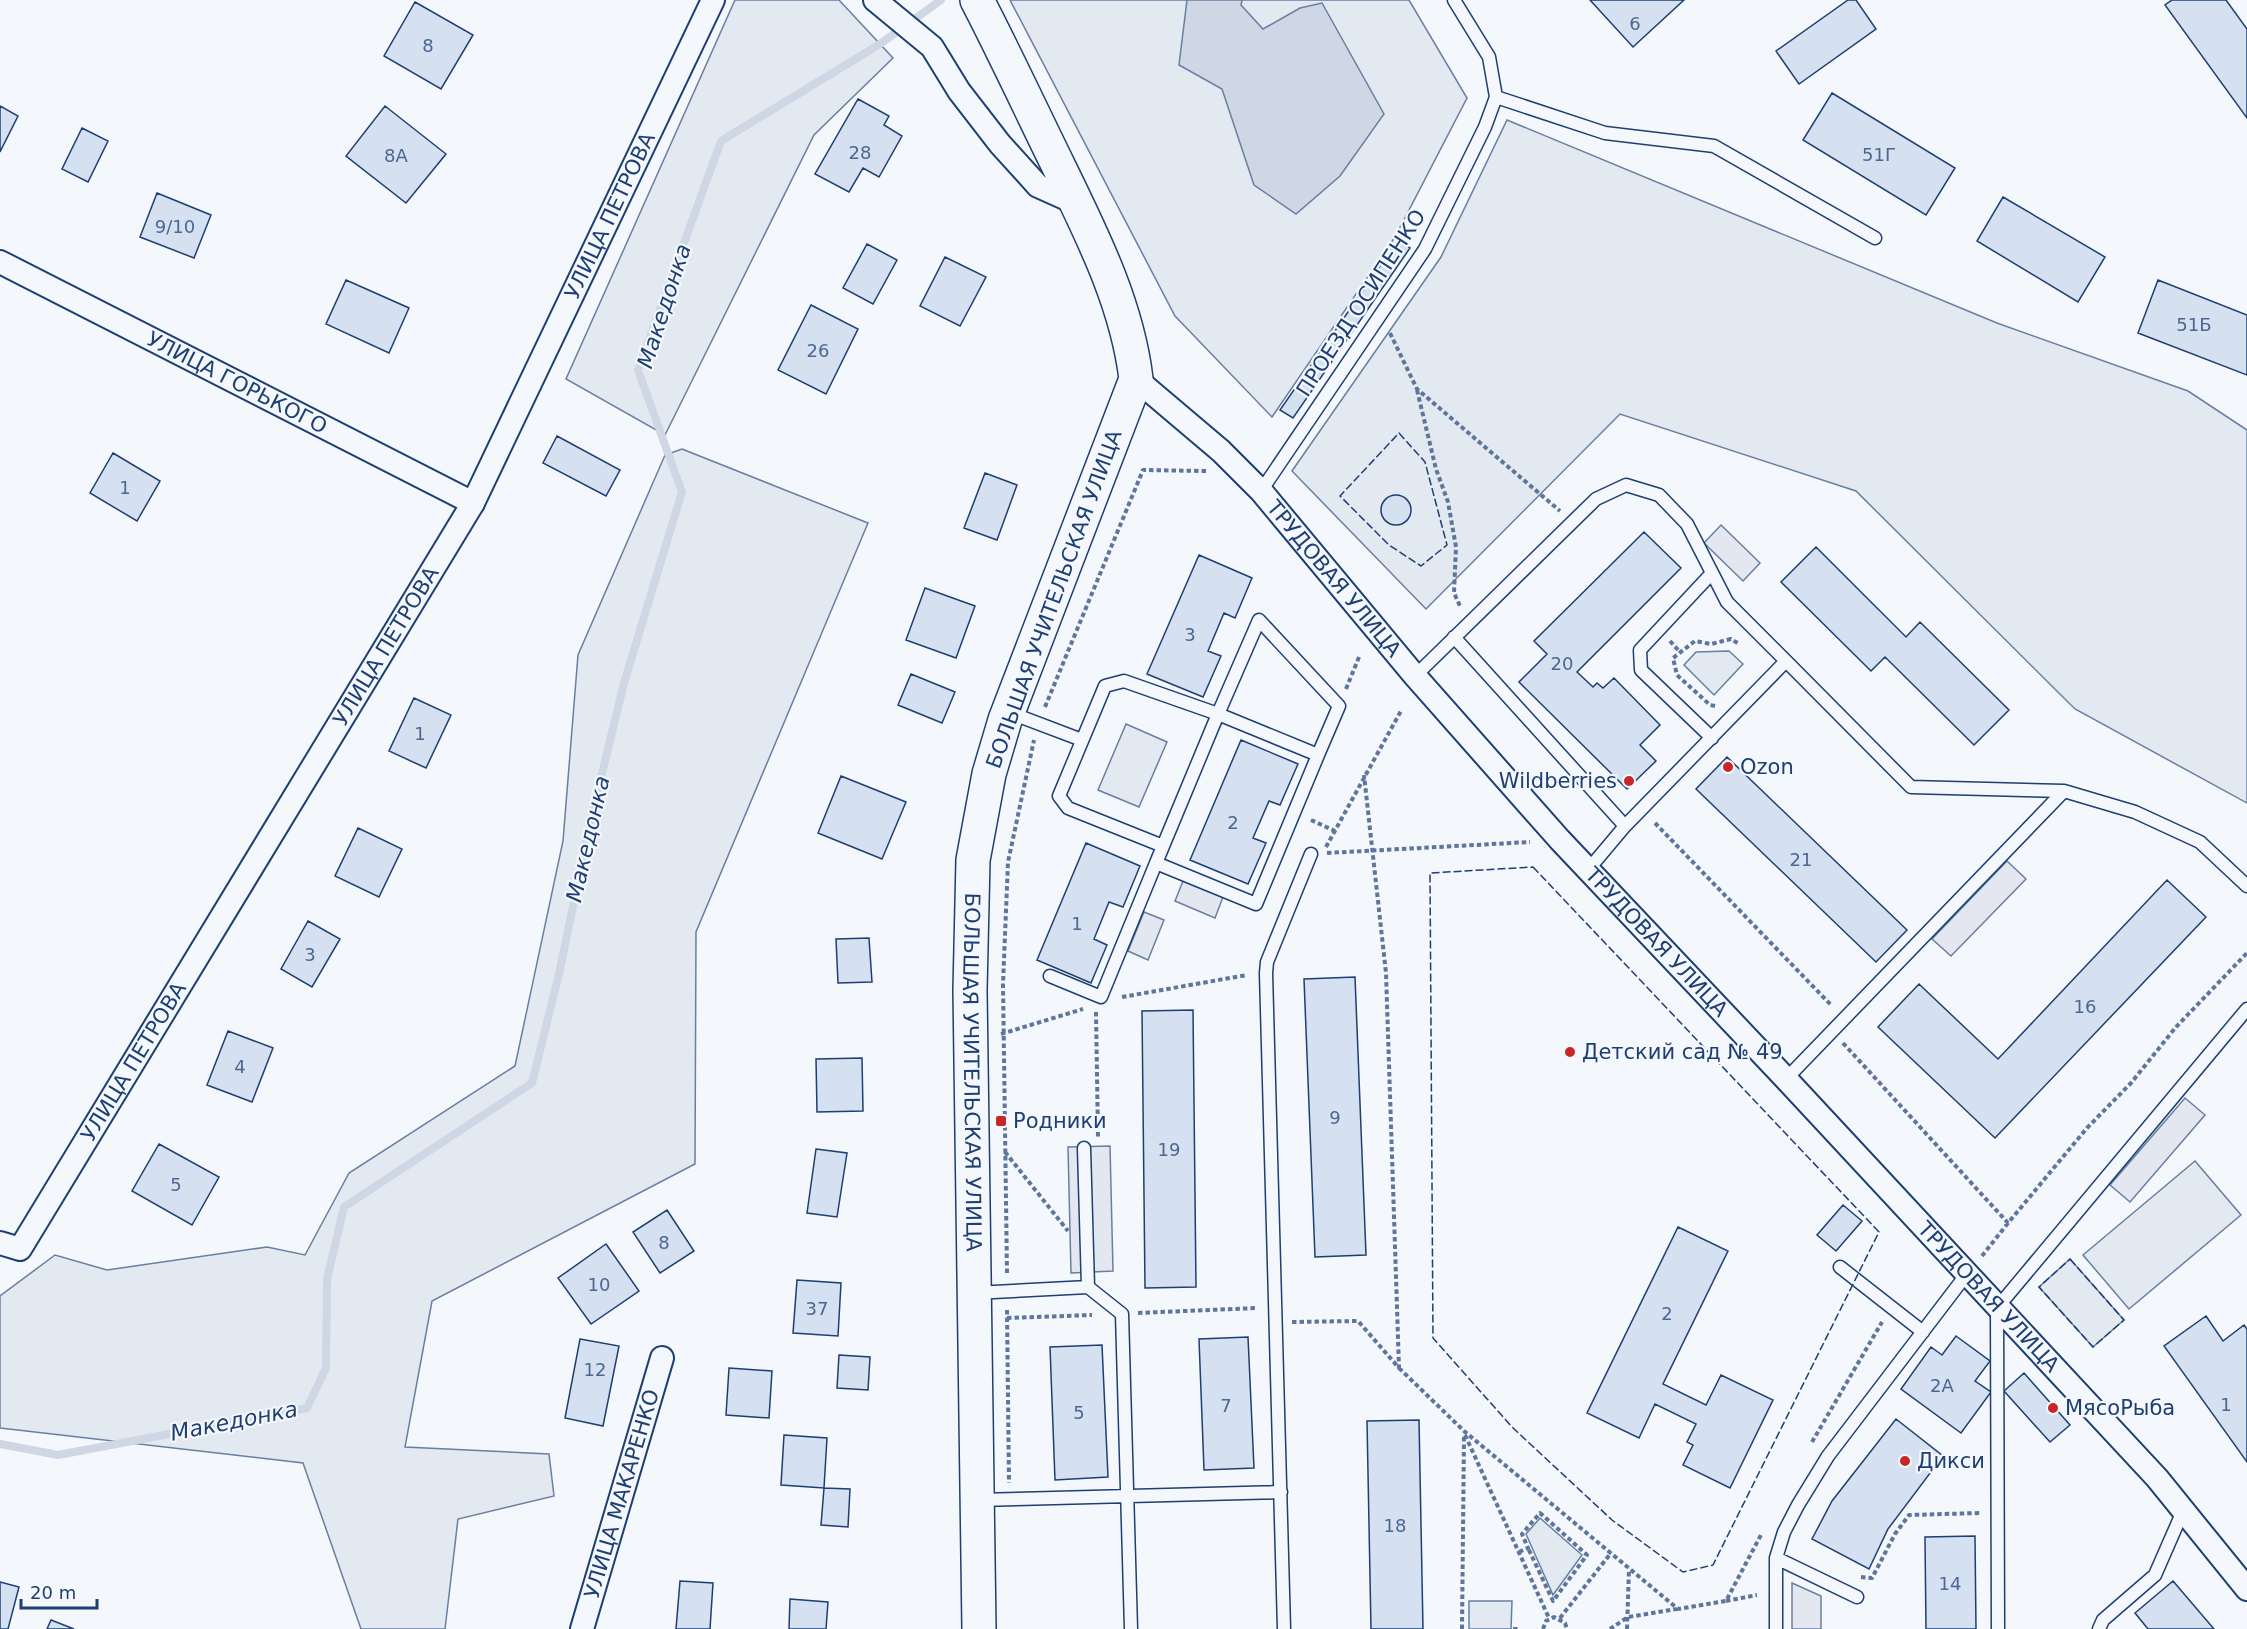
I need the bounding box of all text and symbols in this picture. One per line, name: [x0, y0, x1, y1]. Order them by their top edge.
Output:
house number: 6: [1629, 13, 1641, 34]
house number: 8: [422, 35, 434, 56]
street label: УЛИЦА ПЕТРОВА: [560, 128, 660, 303]
house number: 28: [849, 142, 871, 163]
house number: 51Г: [1862, 144, 1896, 165]
house number: 8А: [384, 145, 409, 166]
street label: ПРОЕЗД ОСИПЕНКО: [1292, 205, 1430, 401]
house number: 9/10: [155, 216, 195, 237]
water label: Македонка: [632, 241, 696, 371]
house number: 51Б: [2176, 314, 2212, 335]
street label: УЛИЦА ГОРЬКОГО: [143, 327, 331, 439]
house number: 26: [807, 340, 829, 361]
street label: БОЛЬШАЯ УЧИТЕЛЬСКАЯ УЛИЦА: [981, 426, 1127, 772]
house number: 1: [119, 477, 131, 498]
street label: ТРУДОВАЯ УЛИЦА: [1261, 495, 1406, 662]
street label: УЛИЦА ПЕТРОВА: [329, 562, 444, 730]
house number: 3: [1184, 624, 1196, 645]
house number: 20: [1551, 653, 1573, 674]
house number: 1: [414, 723, 426, 744]
place label: Ozon: [1740, 755, 1794, 779]
marker: Ozon: [1721, 760, 1735, 774]
place label: Wildberries: [1499, 769, 1617, 793]
water label: Македонка: [561, 773, 615, 905]
marker: Wildberries: [1622, 774, 1636, 788]
house number: 2: [1227, 812, 1239, 833]
house number: 21: [1790, 849, 1812, 870]
street label: ТРУДОВАЯ УЛИЦА: [1580, 862, 1733, 1022]
street label: БОЛЬШАЯ УЧИТЕЛЬСКАЯ УЛИЦА: [958, 893, 986, 1252]
house number: 1: [1071, 913, 1083, 934]
house number: 3: [304, 944, 316, 965]
street label: УЛИЦА ПЕТРОВА: [76, 977, 191, 1146]
house number: 16: [2074, 996, 2096, 1017]
place label: Детский сад № 49: [1582, 1040, 1783, 1064]
marker: Детский сад № 49: [1563, 1045, 1577, 1059]
house number: 4: [234, 1056, 246, 1077]
house number: 9: [1329, 1107, 1341, 1128]
place label: Родники: [1013, 1109, 1107, 1133]
marker: Родники: [994, 1114, 1008, 1128]
house number: 19: [1158, 1139, 1180, 1160]
house number: 5: [170, 1174, 182, 1195]
street label: ТРУДОВАЯ УЛИЦА: [1912, 1216, 2065, 1377]
house number: 8: [658, 1232, 670, 1253]
house number: 10: [588, 1274, 610, 1295]
house number: 37: [806, 1298, 828, 1319]
house number: 2: [1661, 1303, 1673, 1324]
house number: 12: [584, 1359, 606, 1380]
house number: 2А: [1930, 1375, 1955, 1396]
street label: УЛИЦА МАКАРЕНКО: [580, 1386, 664, 1601]
house number: 1: [2220, 1394, 2232, 1415]
house number: 7: [1220, 1395, 1232, 1416]
water label: Македонка: [168, 1396, 300, 1446]
place label: МясоРыба: [2065, 1396, 2175, 1420]
marker: МясоРыба: [2046, 1401, 2060, 1415]
house number: 5: [1073, 1402, 1085, 1423]
place label: Дикси: [1917, 1449, 1985, 1473]
marker: Дикси: [1898, 1454, 1912, 1468]
house number: 18: [1384, 1515, 1406, 1536]
scale bar: [21, 1572, 98, 1610]
house number: 14: [1939, 1573, 1961, 1594]
text: 20 m: [30, 1582, 76, 1603]

